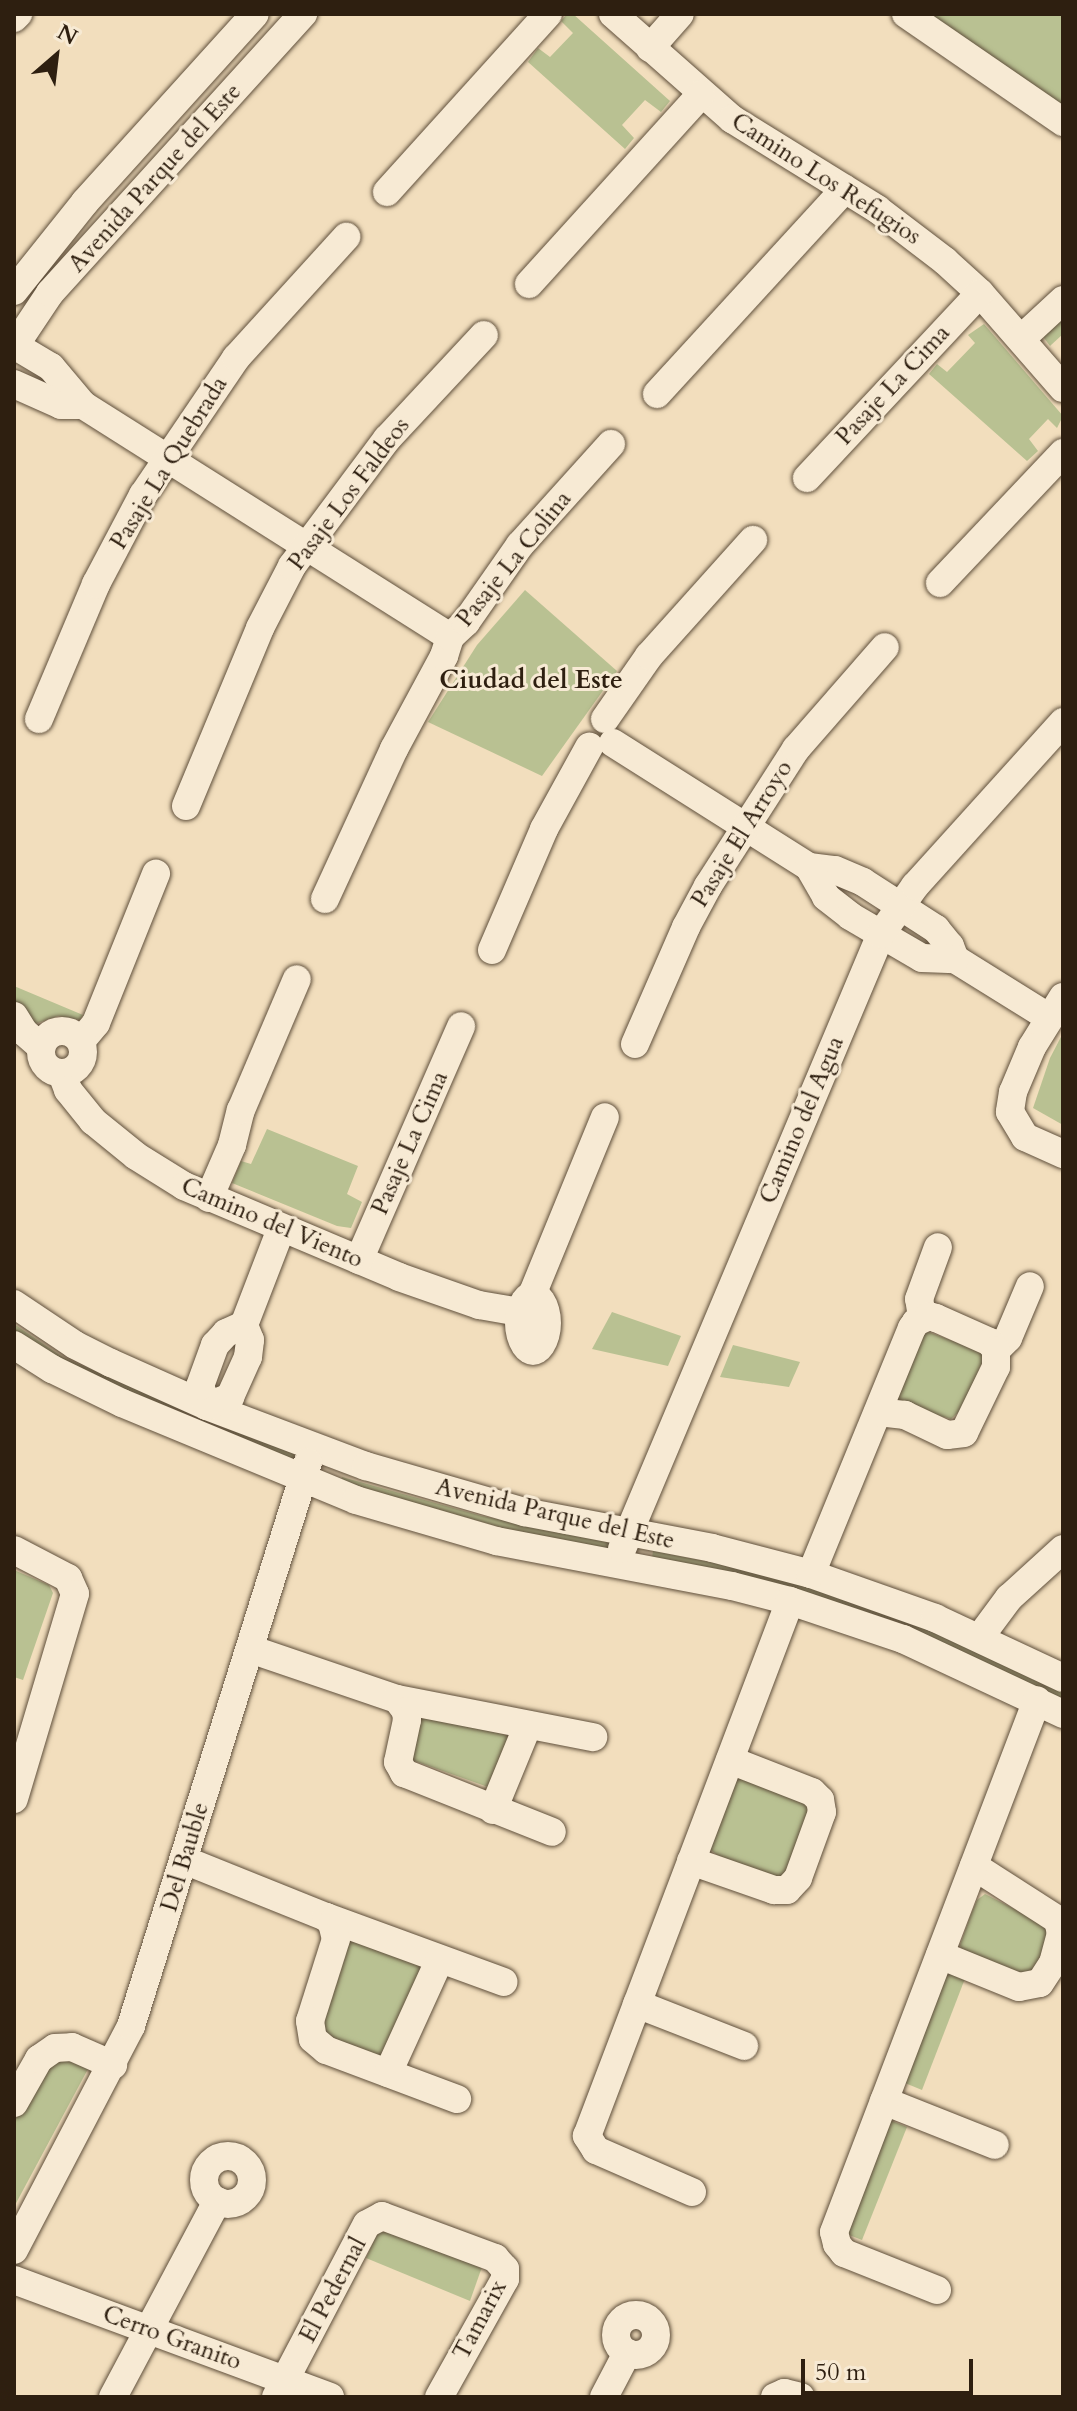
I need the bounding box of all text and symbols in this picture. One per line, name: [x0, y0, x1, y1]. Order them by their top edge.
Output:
north arrow: [16, 16, 96, 96]
text: N: [52, 17, 83, 53]
street label: Avenida Parque del Este: [63, 78, 247, 278]
street label: Camino Los Refugios: [726, 107, 926, 251]
street label: Pasaje La Cima: [830, 319, 956, 451]
street label: Pasaje La Quebrada: [104, 371, 234, 555]
street label: Pasaje Los Faldeos: [282, 412, 416, 576]
street label: Pasaje La Colina: [450, 485, 578, 633]
district label: Ciudad del Este: [439, 664, 623, 696]
street label: Pasaje El Arroyo: [685, 755, 799, 913]
street label: Camino del Agua: [754, 1032, 850, 1208]
street label: Pasaje La Cima: [365, 1067, 455, 1219]
street label: Camino del Viento: [177, 1172, 367, 1274]
street label: Avenida Parque del Este: [433, 1472, 677, 1556]
street label: Del Bauble: [155, 1799, 215, 1915]
street label: El Pedernal: [293, 2232, 373, 2348]
street label: Tamarix: [447, 2275, 513, 2365]
street label: Cerro Granito: [99, 2300, 245, 2376]
scale bar: [805, 2343, 977, 2393]
text: 50 m: [815, 2356, 866, 2389]

